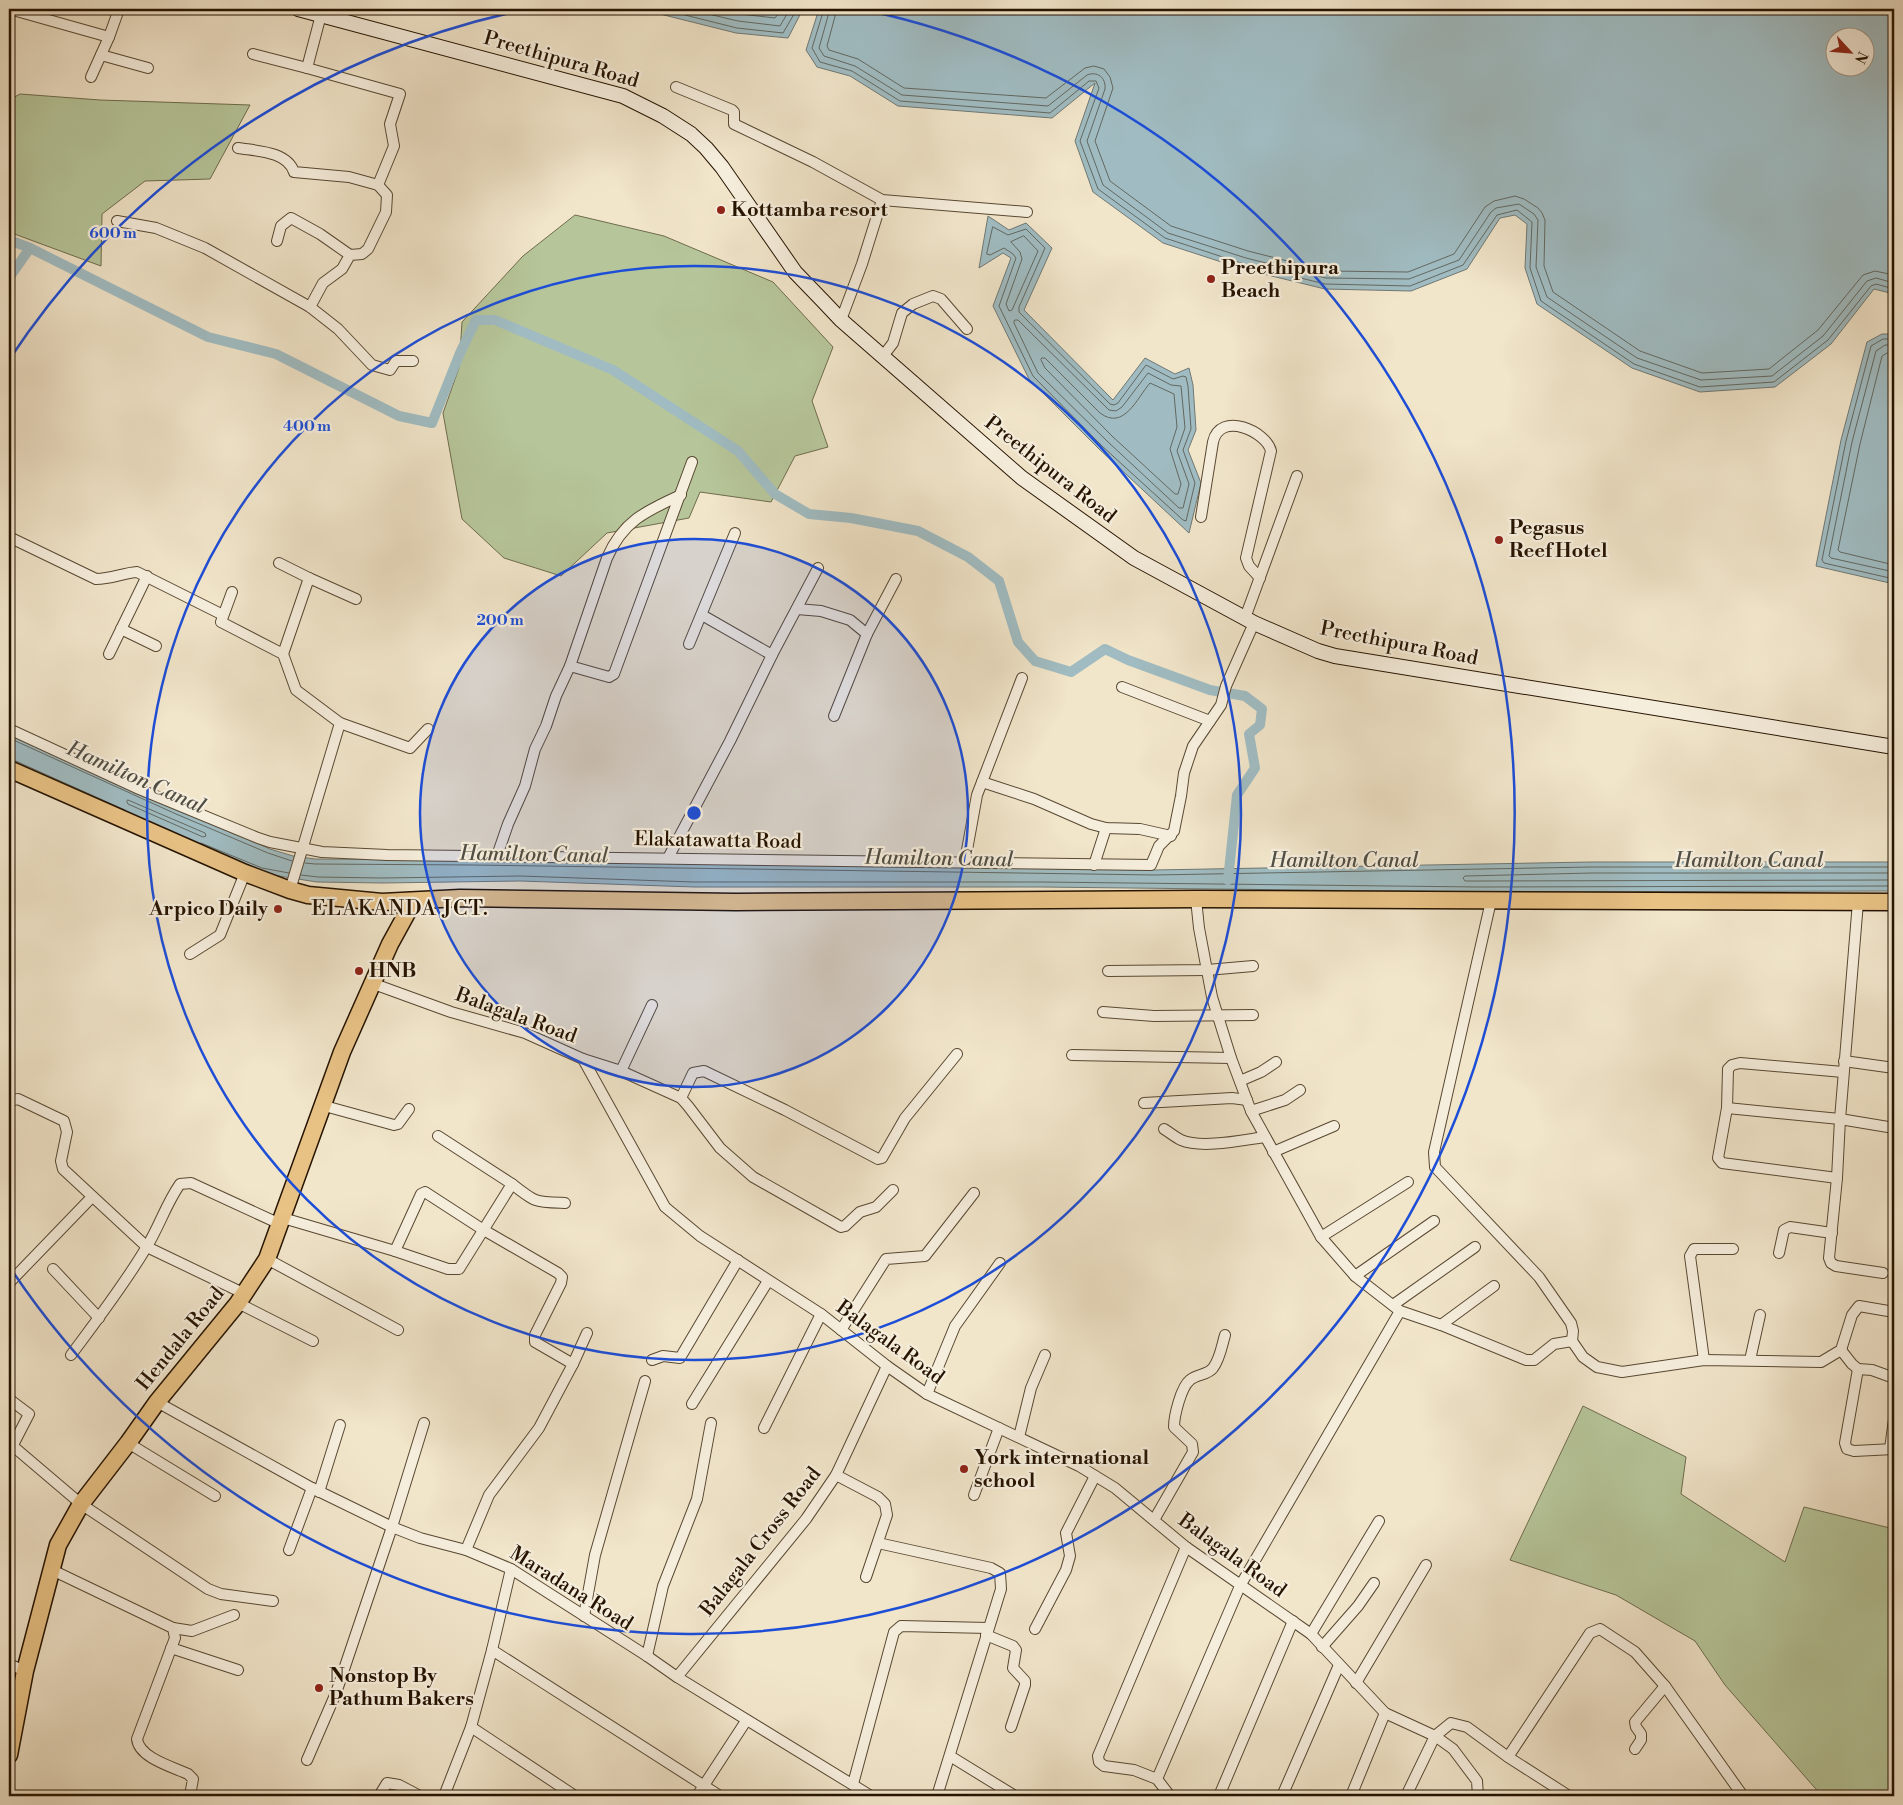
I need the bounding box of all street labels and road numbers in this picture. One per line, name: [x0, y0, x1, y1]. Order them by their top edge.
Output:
street label: Preethipura Road: [480, 26, 642, 94]
street label: Preethipura Road: [979, 411, 1121, 530]
street label: Preethipura Road: [1318, 616, 1481, 672]
street label: Elakatawatta Road: [634, 827, 803, 855]
street label: Balagala Road: [451, 982, 581, 1050]
street label: Hendala Road: [132, 1282, 231, 1396]
street label: Balagala Road: [830, 1295, 949, 1391]
street label: Balagala Cross Road: [694, 1462, 827, 1622]
street label: Balagala Road: [1172, 1508, 1291, 1604]
street label: Maradana Road: [505, 1541, 638, 1637]

